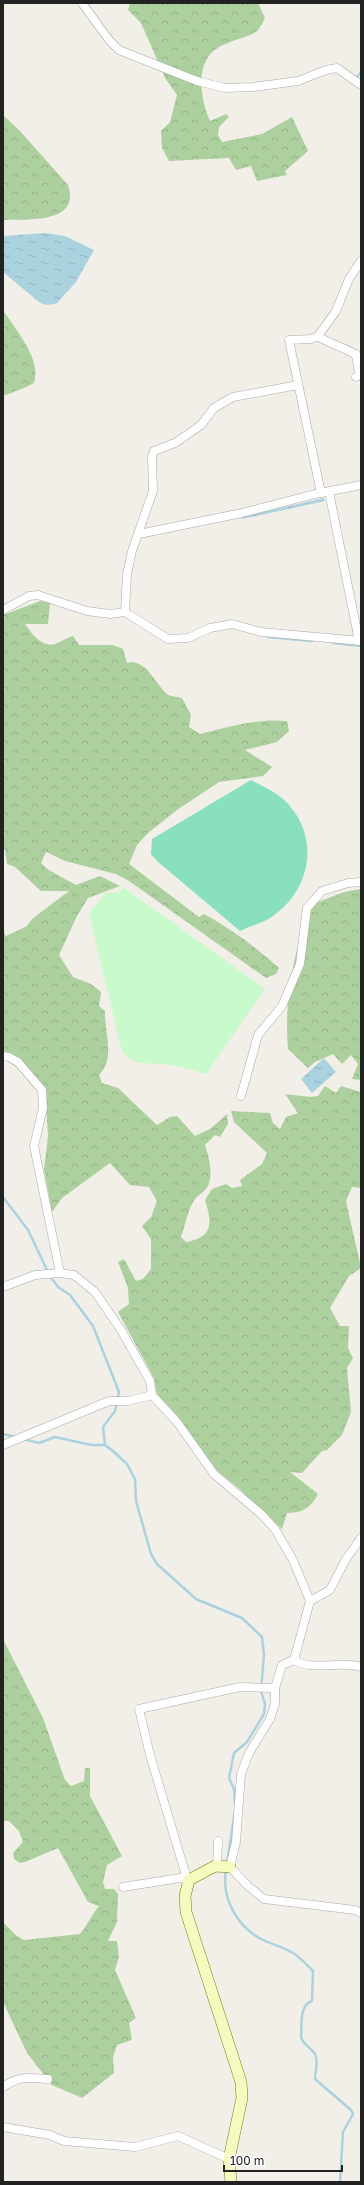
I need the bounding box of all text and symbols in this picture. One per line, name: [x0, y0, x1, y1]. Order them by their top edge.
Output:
scale bar: [224, 2147, 342, 2173]
text: 100 m: [230, 2153, 264, 2168]

